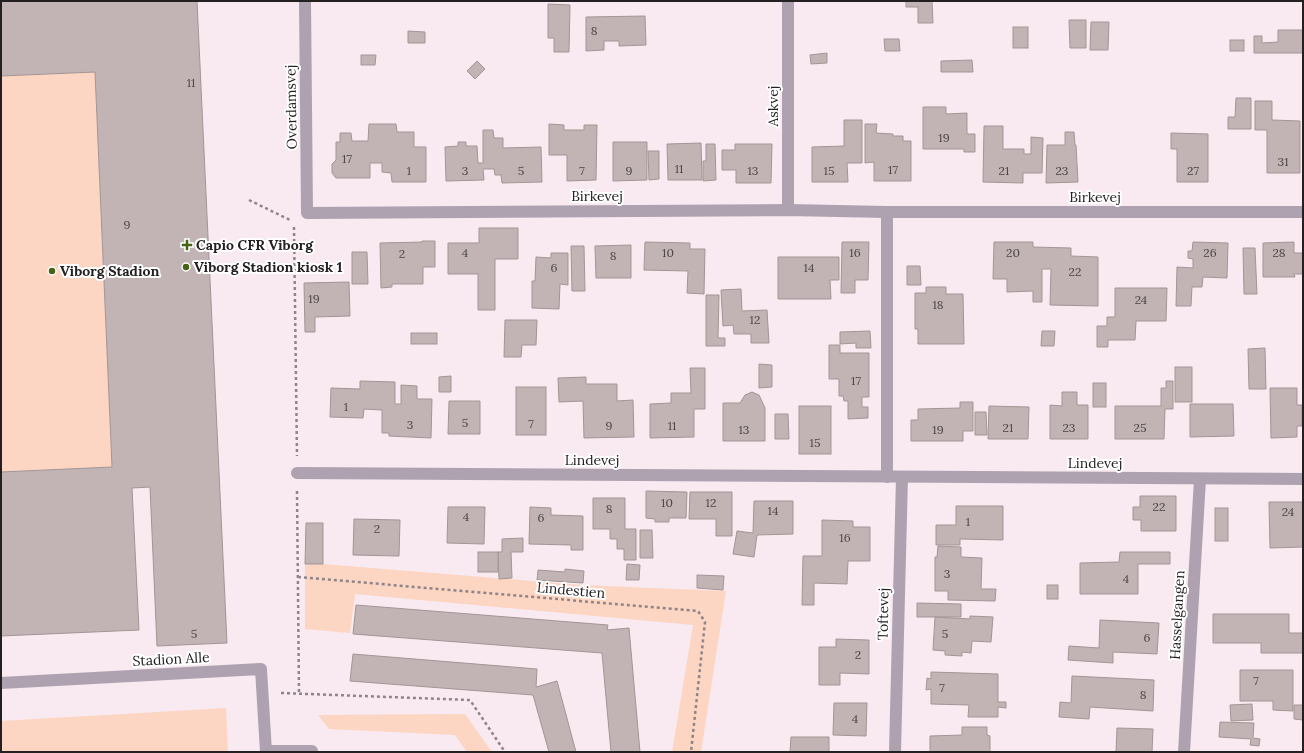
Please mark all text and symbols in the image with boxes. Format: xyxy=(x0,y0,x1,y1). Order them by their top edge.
house number: 8 xyxy=(591,23,598,38)
street label: Overdamsvej xyxy=(281,65,301,149)
house number: 11 xyxy=(187,75,195,90)
street label: Askvej xyxy=(764,85,782,128)
house number: 19 xyxy=(938,130,950,145)
house number: 17 xyxy=(342,151,352,166)
house number: 31 xyxy=(1277,154,1289,169)
house number: 11 xyxy=(675,161,683,176)
house number: 17 xyxy=(888,162,898,177)
house number: 1 xyxy=(407,163,411,178)
house number: 3 xyxy=(462,163,469,178)
house number: 5 xyxy=(518,163,524,178)
house number: 7 xyxy=(579,163,585,178)
house number: 9 xyxy=(626,163,633,178)
house number: 13 xyxy=(747,163,759,178)
house number: 15 xyxy=(824,163,834,178)
house number: 21 xyxy=(999,163,1009,178)
house number: 23 xyxy=(1056,163,1069,178)
house number: 27 xyxy=(1187,163,1199,178)
street label: Birkevej xyxy=(571,187,623,205)
street label: Birkevej xyxy=(1069,188,1121,206)
house number: 9 xyxy=(124,217,131,232)
place label: Capio CFR Viborg xyxy=(196,236,314,254)
marker: Capio CFR Viborg xyxy=(181,239,193,251)
house number: 4 xyxy=(462,245,469,260)
house number: 10 xyxy=(662,245,674,260)
house number: 16 xyxy=(849,245,861,260)
house number: 20 xyxy=(1006,245,1020,260)
house number: 26 xyxy=(1203,245,1217,260)
house number: 28 xyxy=(1272,245,1286,260)
house number: 2 xyxy=(399,246,405,261)
house number: 8 xyxy=(610,248,617,263)
place label: Viborg Stadion kiosk 1 xyxy=(194,258,343,276)
house number: 6 xyxy=(551,260,558,275)
house number: 14 xyxy=(804,260,815,275)
place label: Viborg Stadion xyxy=(60,262,159,280)
marker: Viborg Stadion kiosk 1 xyxy=(181,262,191,272)
house number: 22 xyxy=(1069,264,1081,279)
marker: Viborg Stadion xyxy=(47,266,57,276)
house number: 19 xyxy=(308,291,320,306)
house number: 24 xyxy=(1135,292,1148,307)
house number: 18 xyxy=(932,297,944,312)
house number: 12 xyxy=(750,312,760,327)
house number: 17 xyxy=(851,373,861,388)
house number: 1 xyxy=(344,399,348,414)
house number: 5 xyxy=(462,415,468,430)
house number: 7 xyxy=(528,416,534,431)
house number: 3 xyxy=(407,417,414,432)
house number: 9 xyxy=(606,418,613,433)
house number: 11 xyxy=(668,418,676,433)
house number: 21 xyxy=(1003,420,1013,435)
house number: 23 xyxy=(1063,420,1076,435)
house number: 25 xyxy=(1134,420,1146,435)
house number: 13 xyxy=(738,422,750,437)
house number: 19 xyxy=(932,422,944,437)
house number: 15 xyxy=(810,435,820,450)
street label: Lindevej xyxy=(565,451,619,469)
street label: Lindevej xyxy=(1068,454,1122,472)
house number: 10 xyxy=(661,495,673,510)
house number: 12 xyxy=(706,495,716,510)
house number: 22 xyxy=(1153,499,1165,514)
house number: 8 xyxy=(606,501,613,516)
house number: 14 xyxy=(768,503,779,518)
house number: 24 xyxy=(1282,504,1295,519)
house number: 4 xyxy=(463,509,470,524)
house number: 6 xyxy=(538,510,545,525)
house number: 1 xyxy=(966,514,970,529)
house number: 2 xyxy=(374,521,380,536)
house number: 16 xyxy=(839,530,851,545)
house number: 3 xyxy=(944,566,951,581)
street label: Hasselgangen xyxy=(1166,569,1188,660)
house number: 4 xyxy=(1123,571,1130,586)
street label: Lindestien xyxy=(536,578,606,602)
street label: Toftevej xyxy=(874,588,892,640)
house number: 5 xyxy=(191,626,197,641)
house number: 5 xyxy=(942,626,948,641)
house number: 6 xyxy=(1144,630,1151,645)
house number: 2 xyxy=(855,647,861,662)
street label: Stadion Alle xyxy=(132,648,210,670)
house number: 7 xyxy=(1253,673,1259,688)
house number: 7 xyxy=(939,680,945,695)
house number: 8 xyxy=(1140,687,1147,702)
house number: 4 xyxy=(852,711,859,726)

